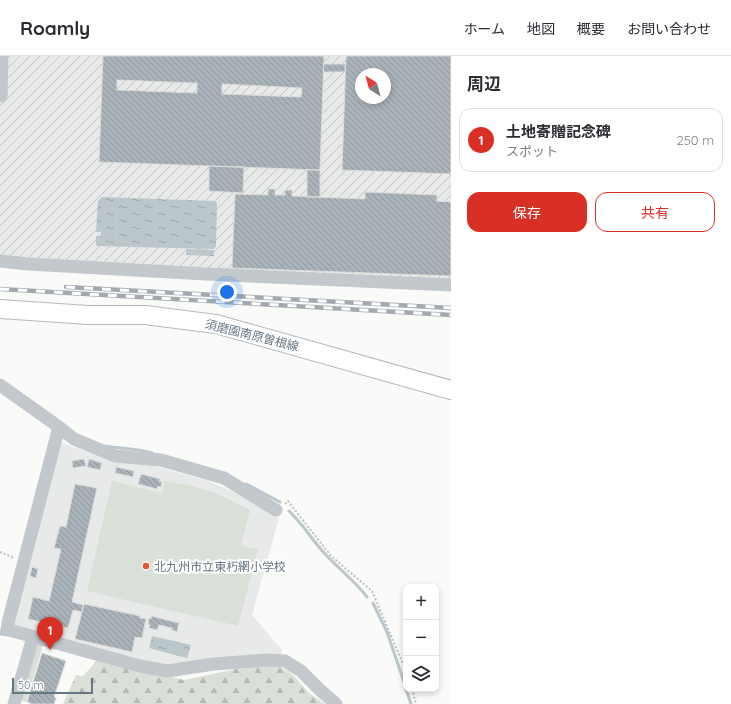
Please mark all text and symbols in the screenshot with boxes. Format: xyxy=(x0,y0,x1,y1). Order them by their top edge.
text: Roamly xyxy=(20,16,90,40)
text: ホーム xyxy=(463,20,505,38)
text: 地図 xyxy=(527,20,555,38)
text: 概要 xyxy=(577,20,605,38)
text: お問い合わせ xyxy=(627,20,711,38)
north arrow xyxy=(355,68,391,104)
text: 周辺 xyxy=(467,73,501,94)
text: 土地寄贈記念碑 xyxy=(506,122,611,141)
text: 1 xyxy=(478,132,484,148)
text: 250 m xyxy=(677,132,714,148)
text: スポット xyxy=(506,143,558,159)
button: 保存 xyxy=(467,192,587,232)
button: 共有 xyxy=(595,192,715,232)
your location xyxy=(217,282,237,302)
street label: 須磨園南原曽根線 xyxy=(204,316,300,354)
place label: 北九州市立東朽網小学校 xyxy=(154,559,286,574)
marker: 北九州市立東朽網小学校 xyxy=(141,561,151,571)
map controls xyxy=(403,584,439,692)
button: + xyxy=(403,584,439,620)
pin: 1 xyxy=(37,617,63,650)
button: − xyxy=(403,620,439,656)
button: layers xyxy=(403,656,439,692)
scale bar xyxy=(12,676,93,695)
text: 50 m xyxy=(18,678,44,692)

